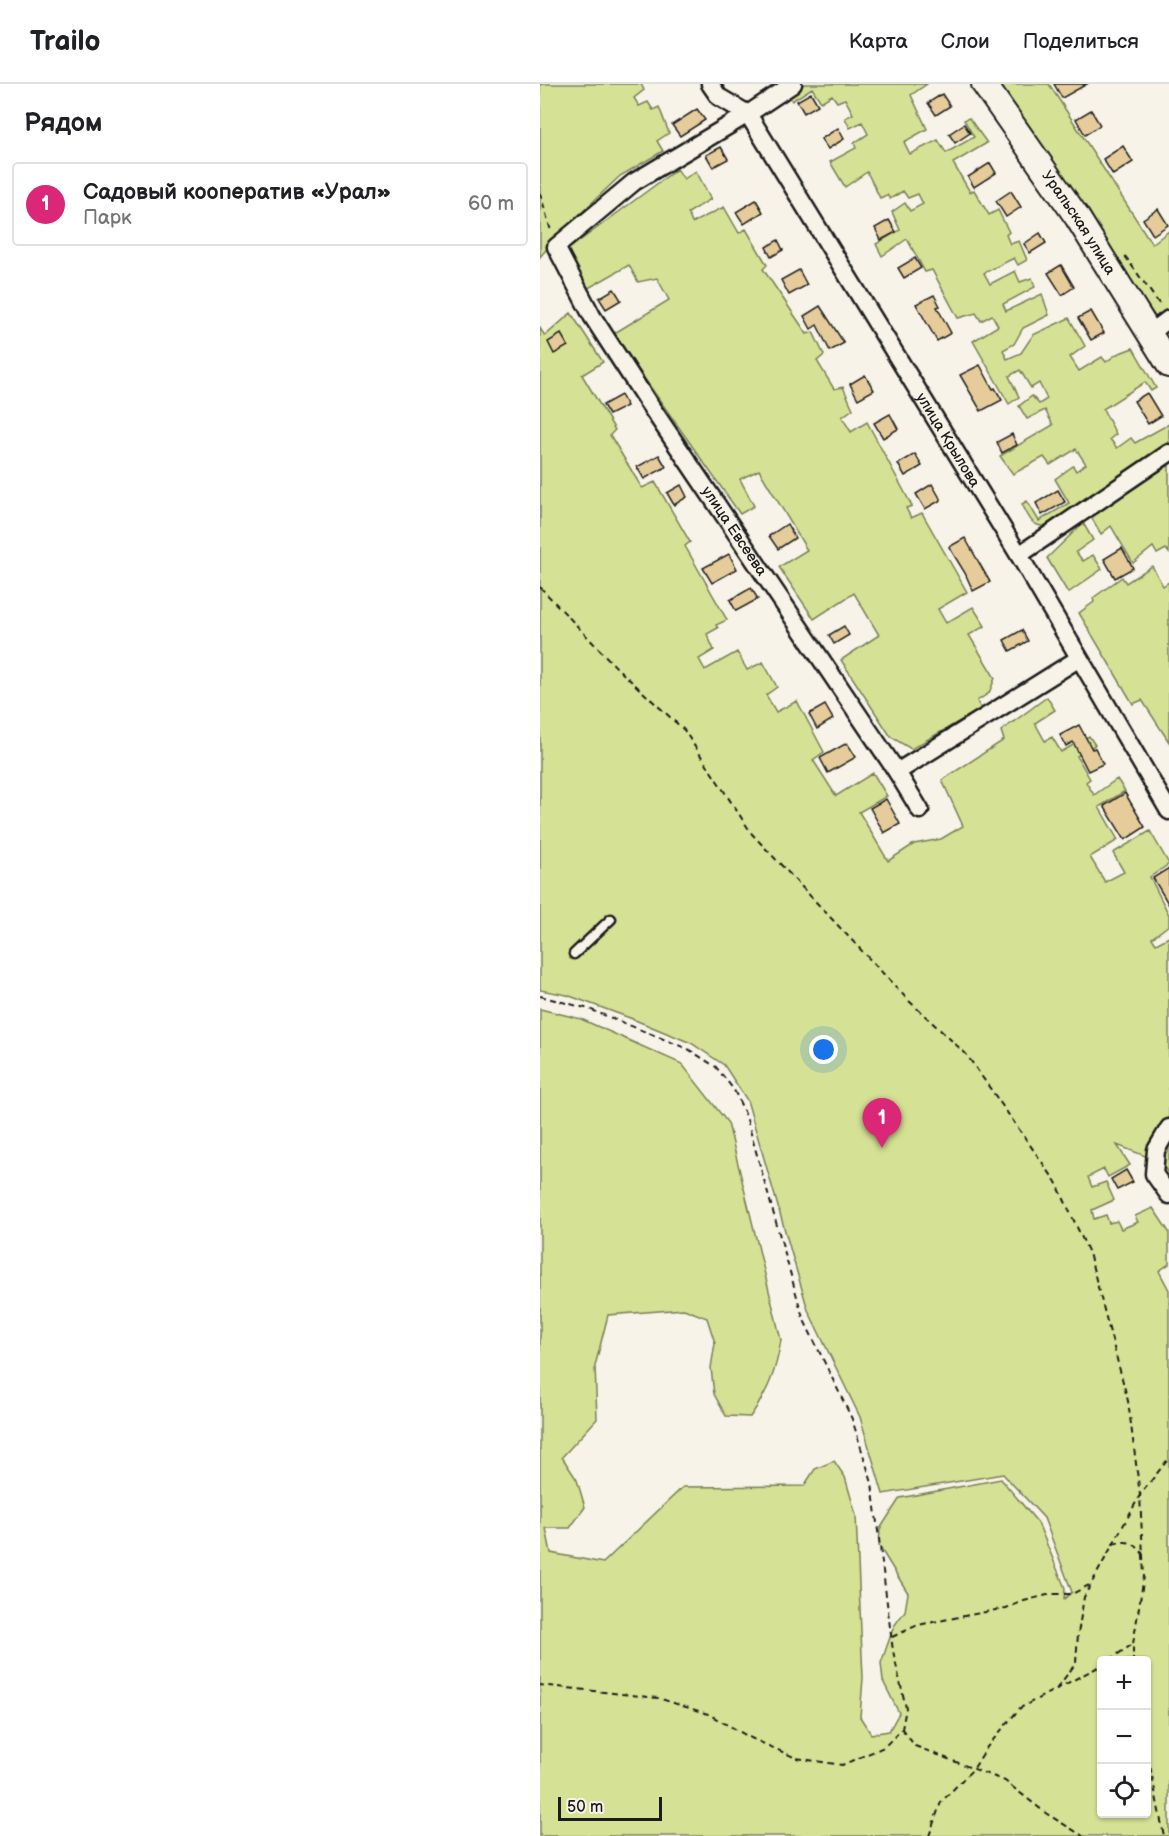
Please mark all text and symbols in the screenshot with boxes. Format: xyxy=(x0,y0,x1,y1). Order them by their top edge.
text: Trailo xyxy=(30,25,101,58)
text: Карта xyxy=(849,29,908,54)
text: Слои xyxy=(941,29,990,54)
text: Поделиться xyxy=(1023,29,1139,54)
text: Рядом xyxy=(24,108,102,139)
street label: Уральская улица xyxy=(1037,167,1120,279)
text: Садовый кооператив «Урал» xyxy=(83,179,391,206)
text: 1 xyxy=(41,192,50,216)
text: 60 m xyxy=(468,192,514,216)
text: Парк xyxy=(83,206,132,230)
street label: улица Крылова xyxy=(912,389,984,491)
street label: улица Евсеева xyxy=(697,483,771,580)
your location xyxy=(809,1035,838,1064)
pin: 1 xyxy=(862,1098,902,1148)
map controls xyxy=(1097,1656,1151,1818)
button: + xyxy=(1097,1656,1151,1710)
button: − xyxy=(1097,1710,1151,1764)
button: locate xyxy=(1097,1764,1151,1818)
scale bar xyxy=(558,1794,662,1822)
text: 50 m xyxy=(567,1798,603,1817)

